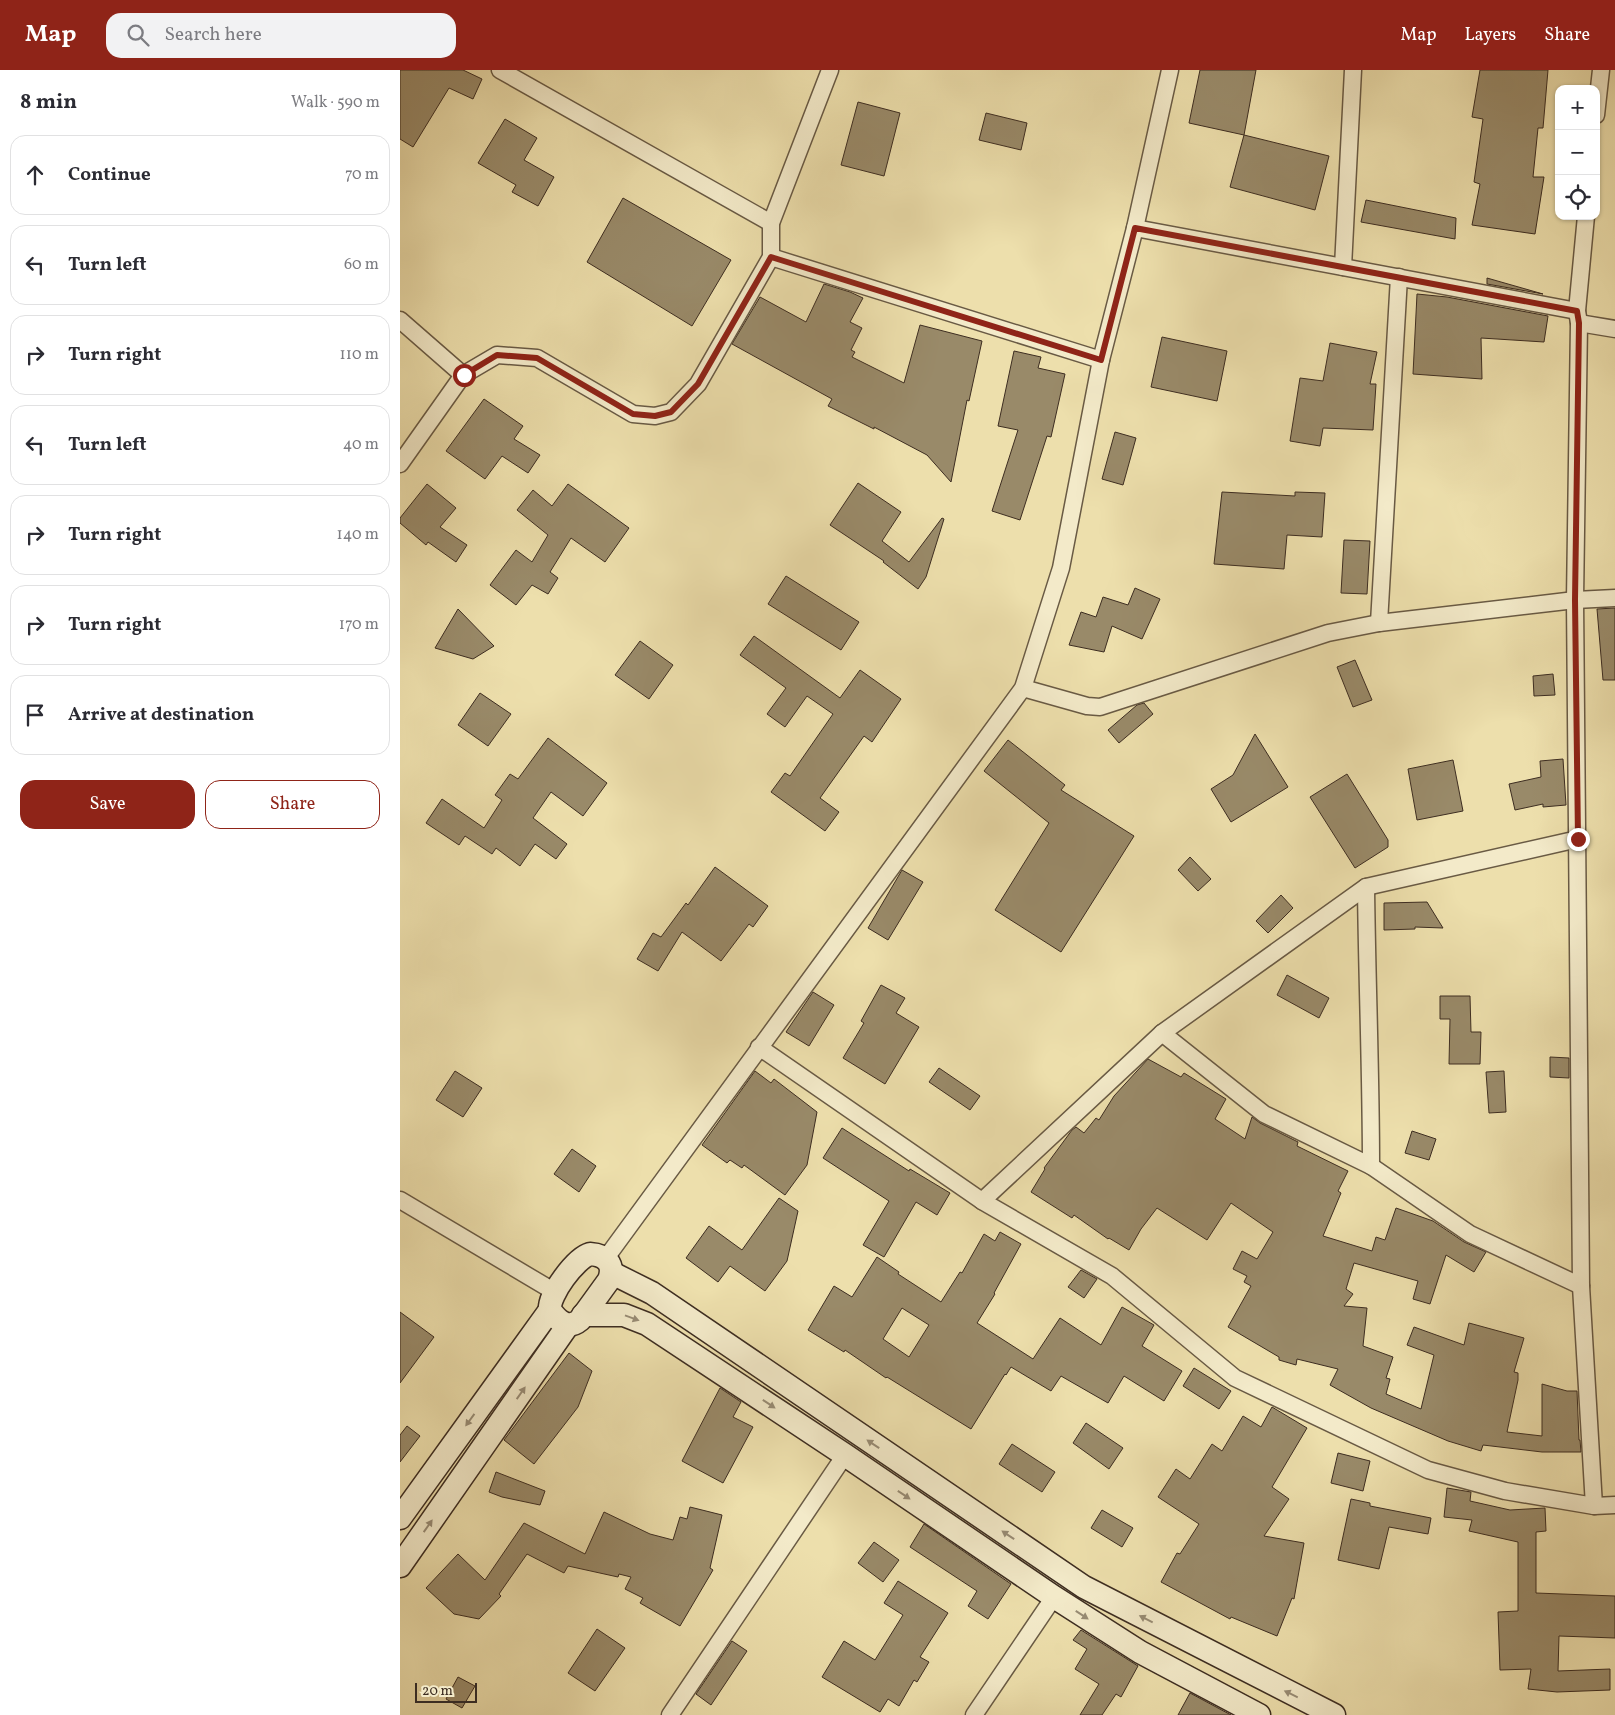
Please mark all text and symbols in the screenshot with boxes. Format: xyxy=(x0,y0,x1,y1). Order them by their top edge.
search box xyxy=(106,13,456,58)
text: Map xyxy=(25,18,76,52)
icon: search xyxy=(124,21,152,49)
text: Search here xyxy=(164,22,262,48)
text: Map xyxy=(1400,23,1436,48)
text: Layers xyxy=(1464,23,1516,48)
text: Share xyxy=(1544,23,1590,48)
map controls xyxy=(1555,85,1600,220)
button: + xyxy=(1555,85,1600,130)
text: 8 min xyxy=(20,88,77,117)
text: Walk · 590 m xyxy=(291,92,380,114)
button: − xyxy=(1555,130,1600,175)
icon: ahead xyxy=(21,161,49,189)
text: Continue xyxy=(68,162,151,188)
text: 70 m xyxy=(345,164,379,186)
button: locate xyxy=(1555,175,1600,220)
icon: left xyxy=(21,251,49,279)
text: Turn left xyxy=(68,252,147,278)
text: 60 m xyxy=(344,254,379,276)
icon: right xyxy=(21,341,49,369)
text: Turn right xyxy=(68,342,161,368)
text: 110 m xyxy=(340,344,379,366)
route start xyxy=(453,364,476,387)
icon: left xyxy=(21,431,49,459)
text: Turn left xyxy=(68,432,147,458)
text: 40 m xyxy=(343,434,379,456)
icon: right xyxy=(21,521,49,549)
text: Turn right xyxy=(68,522,161,548)
text: 140 m xyxy=(337,524,379,546)
icon: right xyxy=(21,611,49,639)
text: Turn right xyxy=(68,612,161,638)
text: 170 m xyxy=(339,614,379,636)
icon: arrive xyxy=(21,701,49,729)
text: Arrive at destination xyxy=(68,702,254,728)
button: Save xyxy=(20,780,195,829)
button: Share xyxy=(205,780,380,829)
route end xyxy=(1567,828,1590,851)
one-way arrow xyxy=(624,1315,639,1322)
one-way arrow xyxy=(516,1386,526,1400)
one-way arrow xyxy=(762,1399,775,1409)
one-way arrow xyxy=(465,1414,475,1427)
one-way arrow xyxy=(866,1439,880,1449)
one-way arrow xyxy=(897,1490,910,1500)
one-way arrow xyxy=(423,1520,433,1533)
one-way arrow xyxy=(1001,1530,1014,1540)
one-way arrow xyxy=(1075,1610,1088,1620)
one-way arrow xyxy=(1139,1615,1153,1623)
scale bar xyxy=(415,1680,478,1703)
text: 20 m xyxy=(422,1682,453,1701)
one-way arrow xyxy=(1283,1689,1298,1698)

